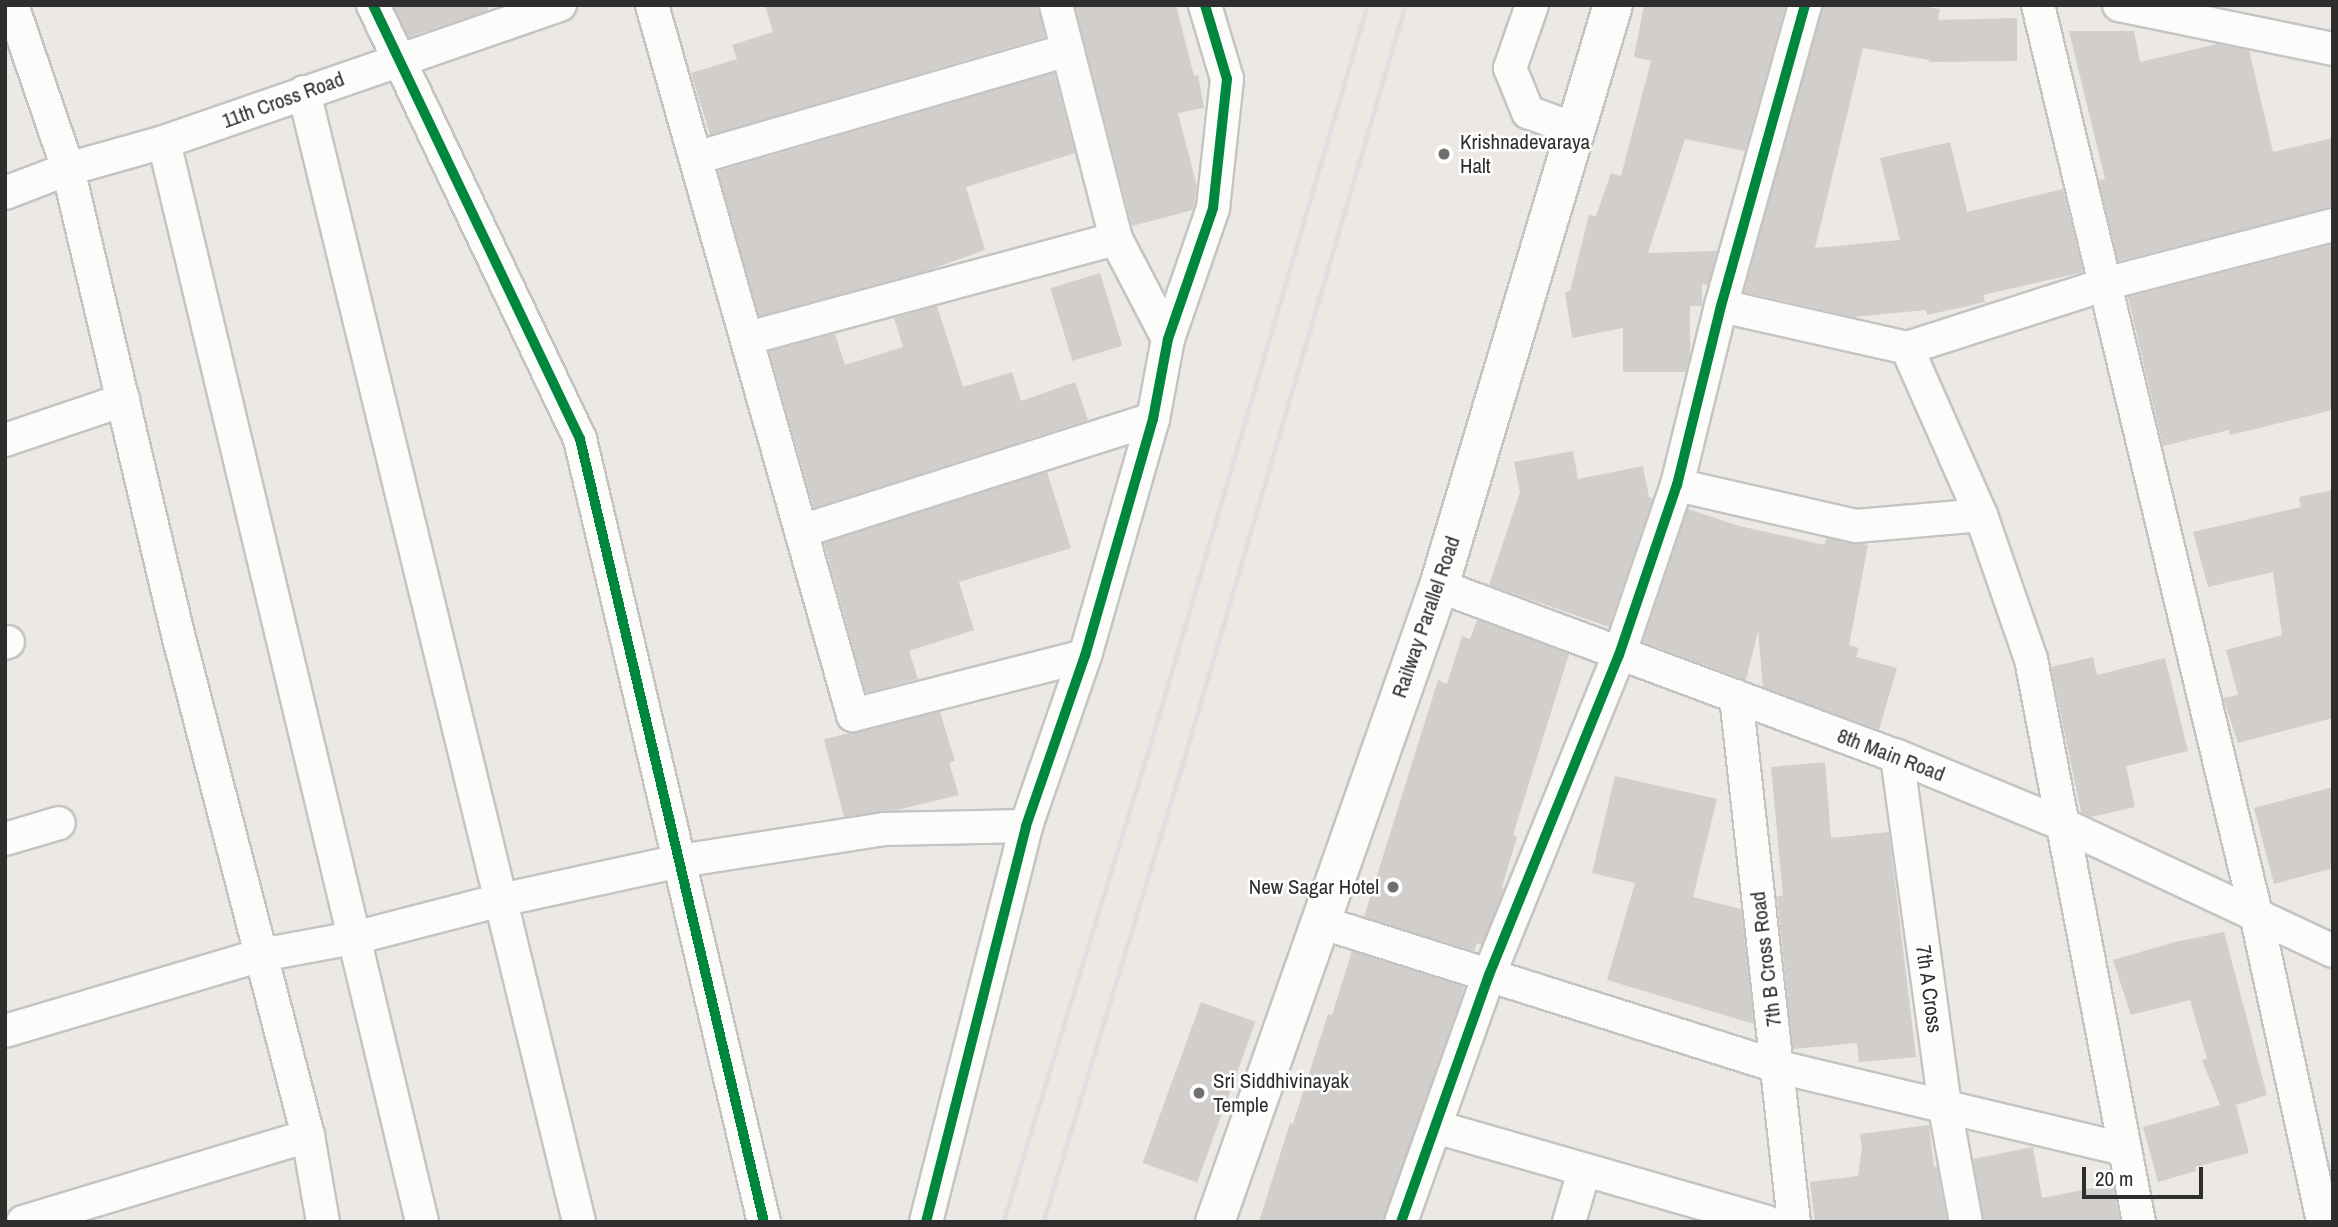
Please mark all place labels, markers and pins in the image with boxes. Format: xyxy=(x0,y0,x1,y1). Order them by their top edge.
place label: Krishnadevaraya Halt xyxy=(1460,129,1590,179)
marker: Krishnadevaraya Halt xyxy=(1434,144,1454,164)
place label: New Sagar Hotel xyxy=(1249,874,1379,900)
marker: New Sagar Hotel xyxy=(1385,879,1401,895)
place label: Sri Siddhivinayak Temple xyxy=(1213,1068,1349,1118)
marker: Sri Siddhivinayak Temple xyxy=(1191,1085,1207,1101)

